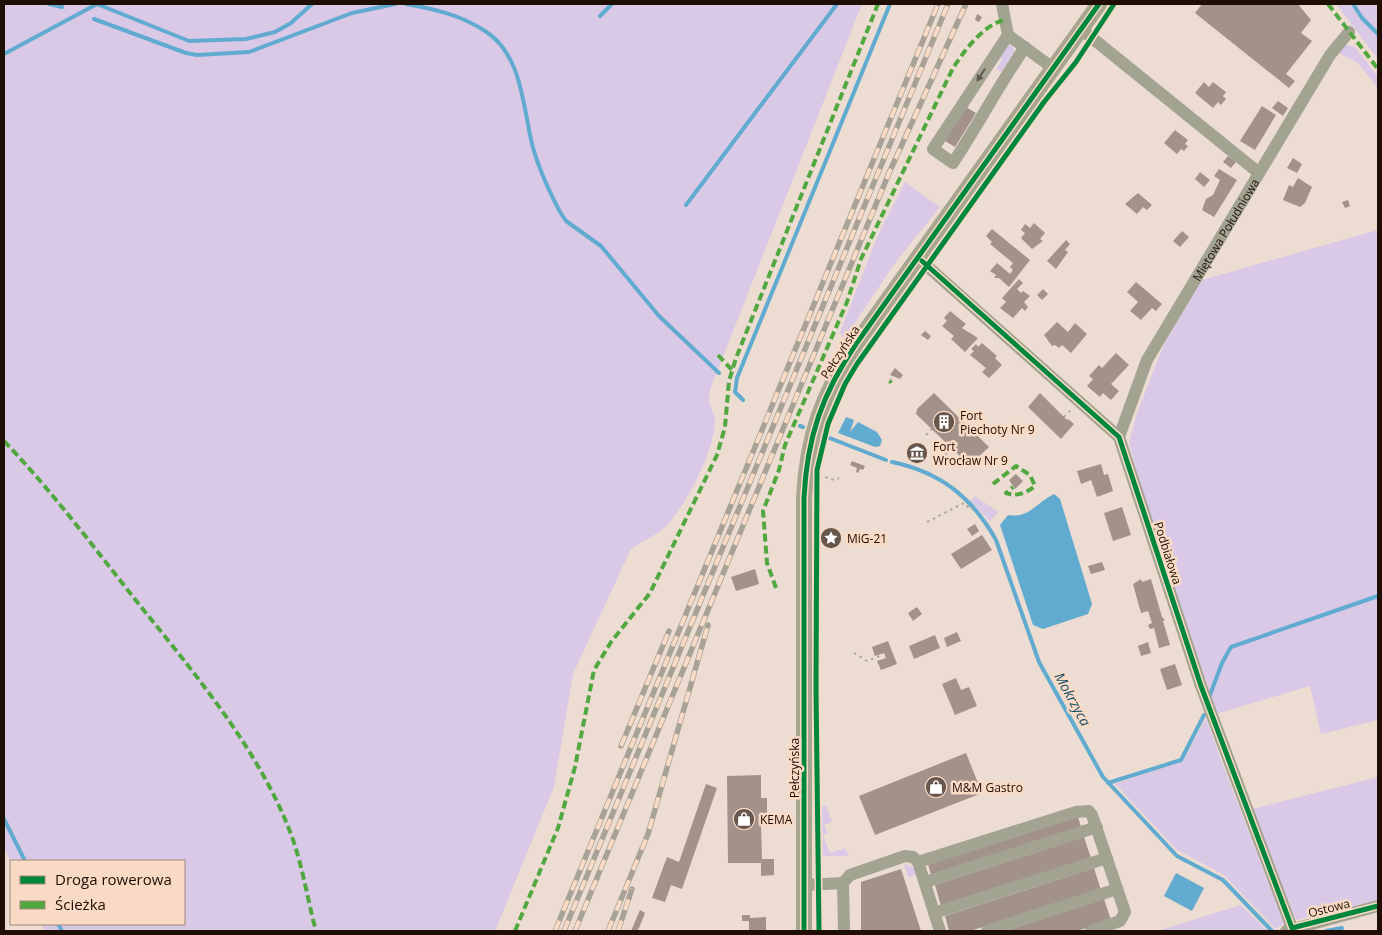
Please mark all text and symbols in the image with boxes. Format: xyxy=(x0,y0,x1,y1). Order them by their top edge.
one-way arrow xyxy=(976,68,985,82)
street label: Miętowa Południowa xyxy=(1188,175,1263,284)
street label: Pełczyńska xyxy=(816,322,864,382)
place label: Fort Piechoty Nr 9 xyxy=(960,407,1035,438)
building icon: Fort Piechoty Nr 9 xyxy=(932,410,956,434)
place label: Fort Wrocław Nr 9 xyxy=(933,438,1008,469)
museum icon: Fort Wrocław Nr 9 xyxy=(905,441,929,465)
street label: Podbiałowa xyxy=(1150,519,1186,587)
place icon: MiG-21 xyxy=(819,526,843,550)
place label: MiG-21 xyxy=(847,530,887,547)
water label: Mokrzyca xyxy=(1050,669,1096,729)
street label: Pełczyńska xyxy=(786,738,803,798)
shop icon: M&M Gastro xyxy=(924,775,948,799)
place label: M&M Gastro xyxy=(952,779,1023,796)
shop icon: KEMA xyxy=(732,807,756,831)
place label: KEMA xyxy=(760,811,793,828)
legend xyxy=(10,860,185,925)
text: Droga rowerowa xyxy=(55,869,172,889)
text: Ścieżka xyxy=(55,894,106,914)
street label: Ostowa xyxy=(1306,895,1352,921)

